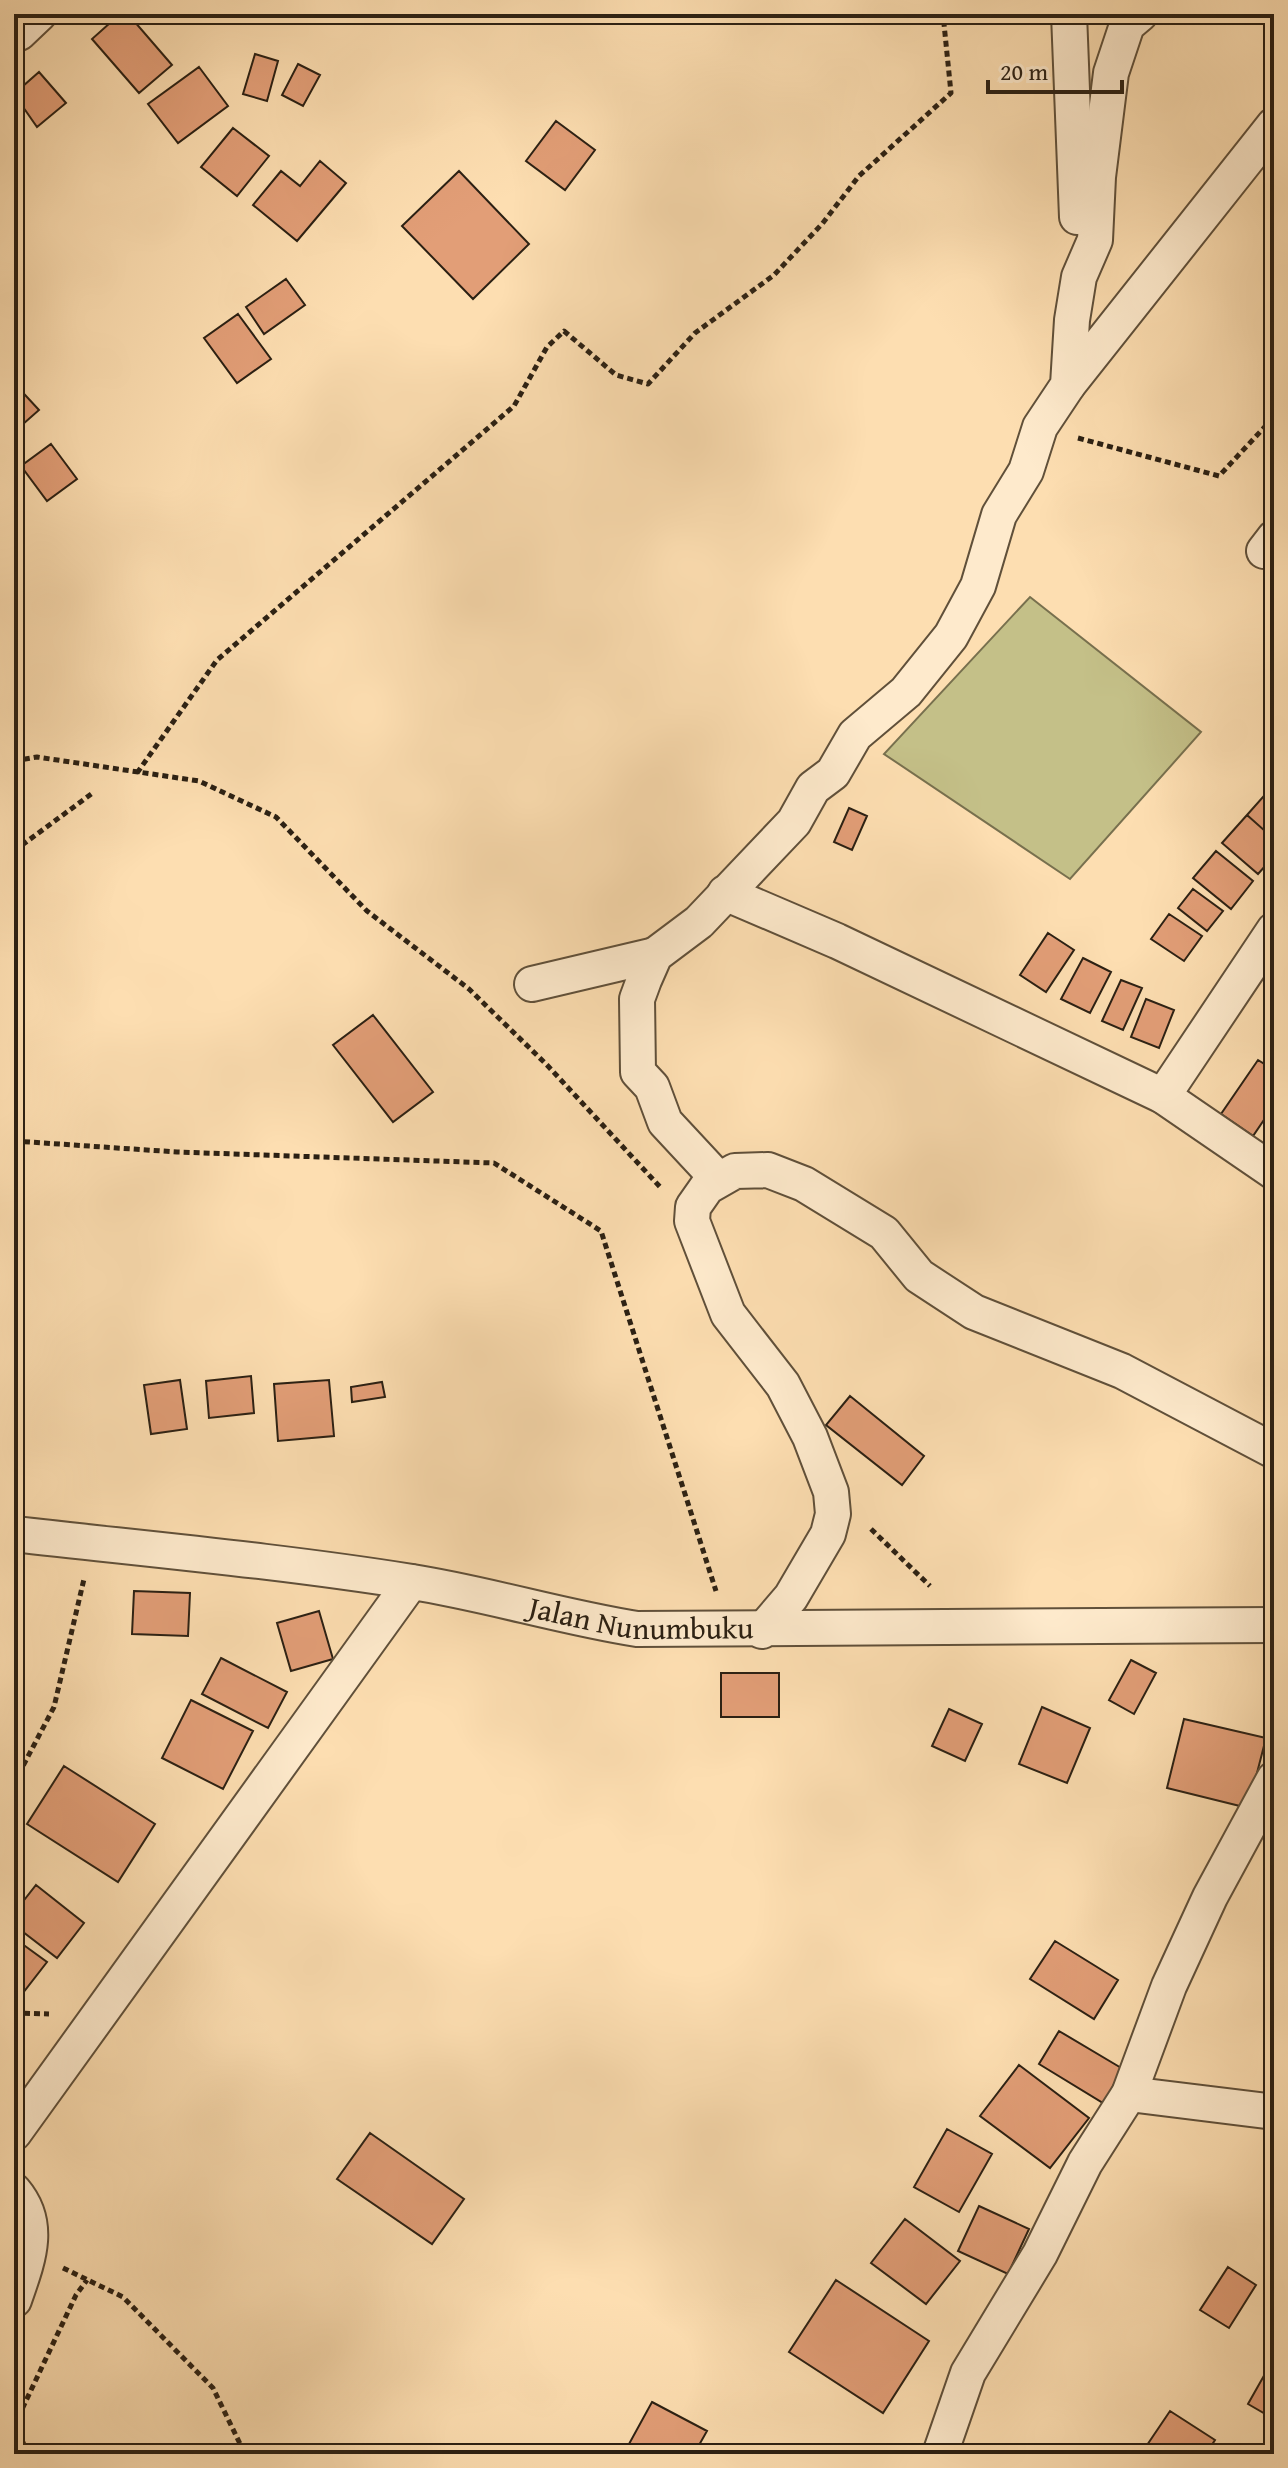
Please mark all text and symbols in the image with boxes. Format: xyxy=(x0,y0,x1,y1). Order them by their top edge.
scale bar xyxy=(988,44,1122,94)
text: 20 m xyxy=(1000,54,1048,89)
street label: Jalan Nunumbuku xyxy=(521,1583,754,1650)

